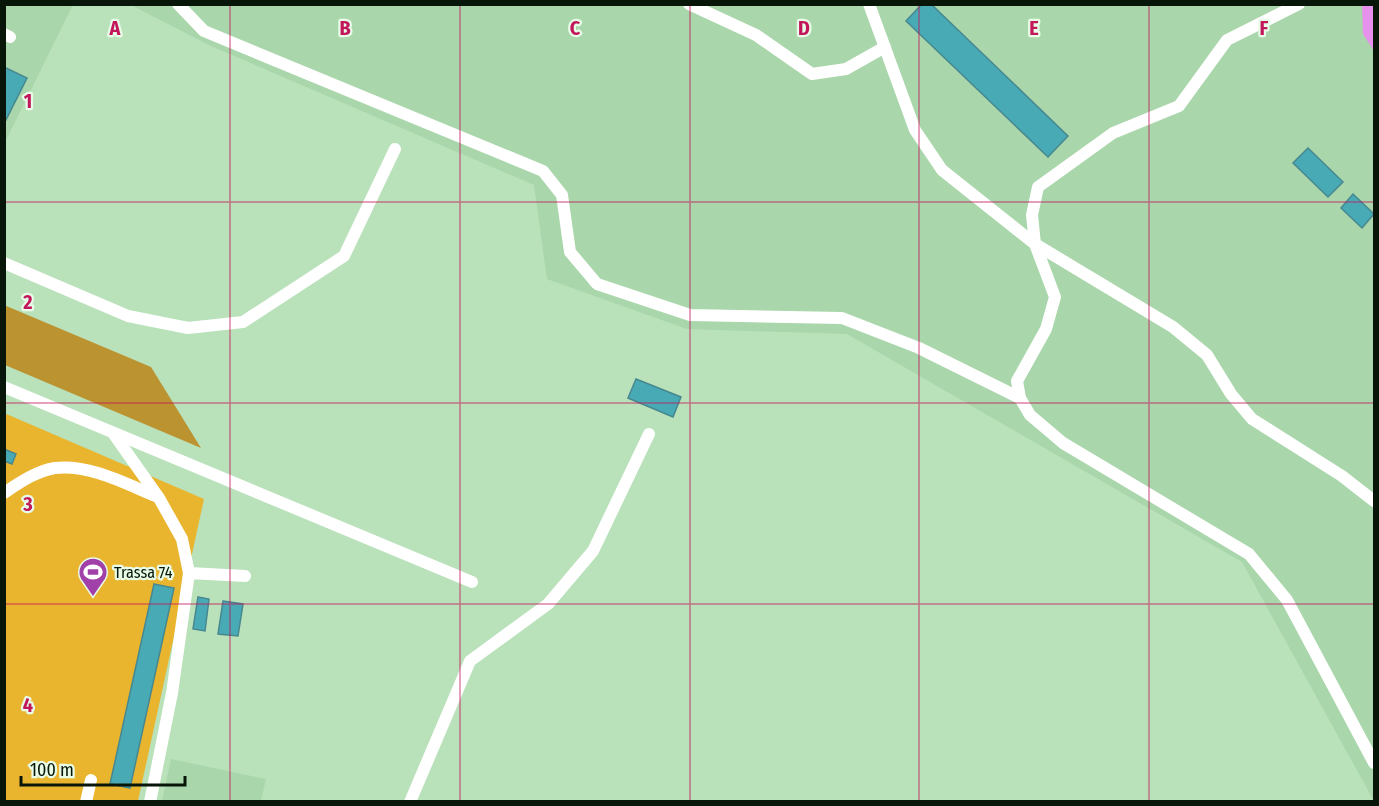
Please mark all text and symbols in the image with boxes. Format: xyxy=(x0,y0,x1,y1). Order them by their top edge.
text: A xyxy=(109,16,122,40)
text: B xyxy=(339,16,351,40)
text: C xyxy=(570,16,581,40)
text: D xyxy=(798,16,810,40)
text: E xyxy=(1029,16,1039,40)
text: F xyxy=(1260,16,1269,40)
text: 1 xyxy=(24,89,32,113)
text: 2 xyxy=(22,290,33,314)
text: 3 xyxy=(22,492,33,516)
sports icon: Trassa 74 xyxy=(77,556,109,598)
place label: Trassa 74 xyxy=(114,563,173,582)
text: 4 xyxy=(23,693,33,717)
scale bar xyxy=(21,749,184,787)
text: 100 m xyxy=(30,759,74,781)

